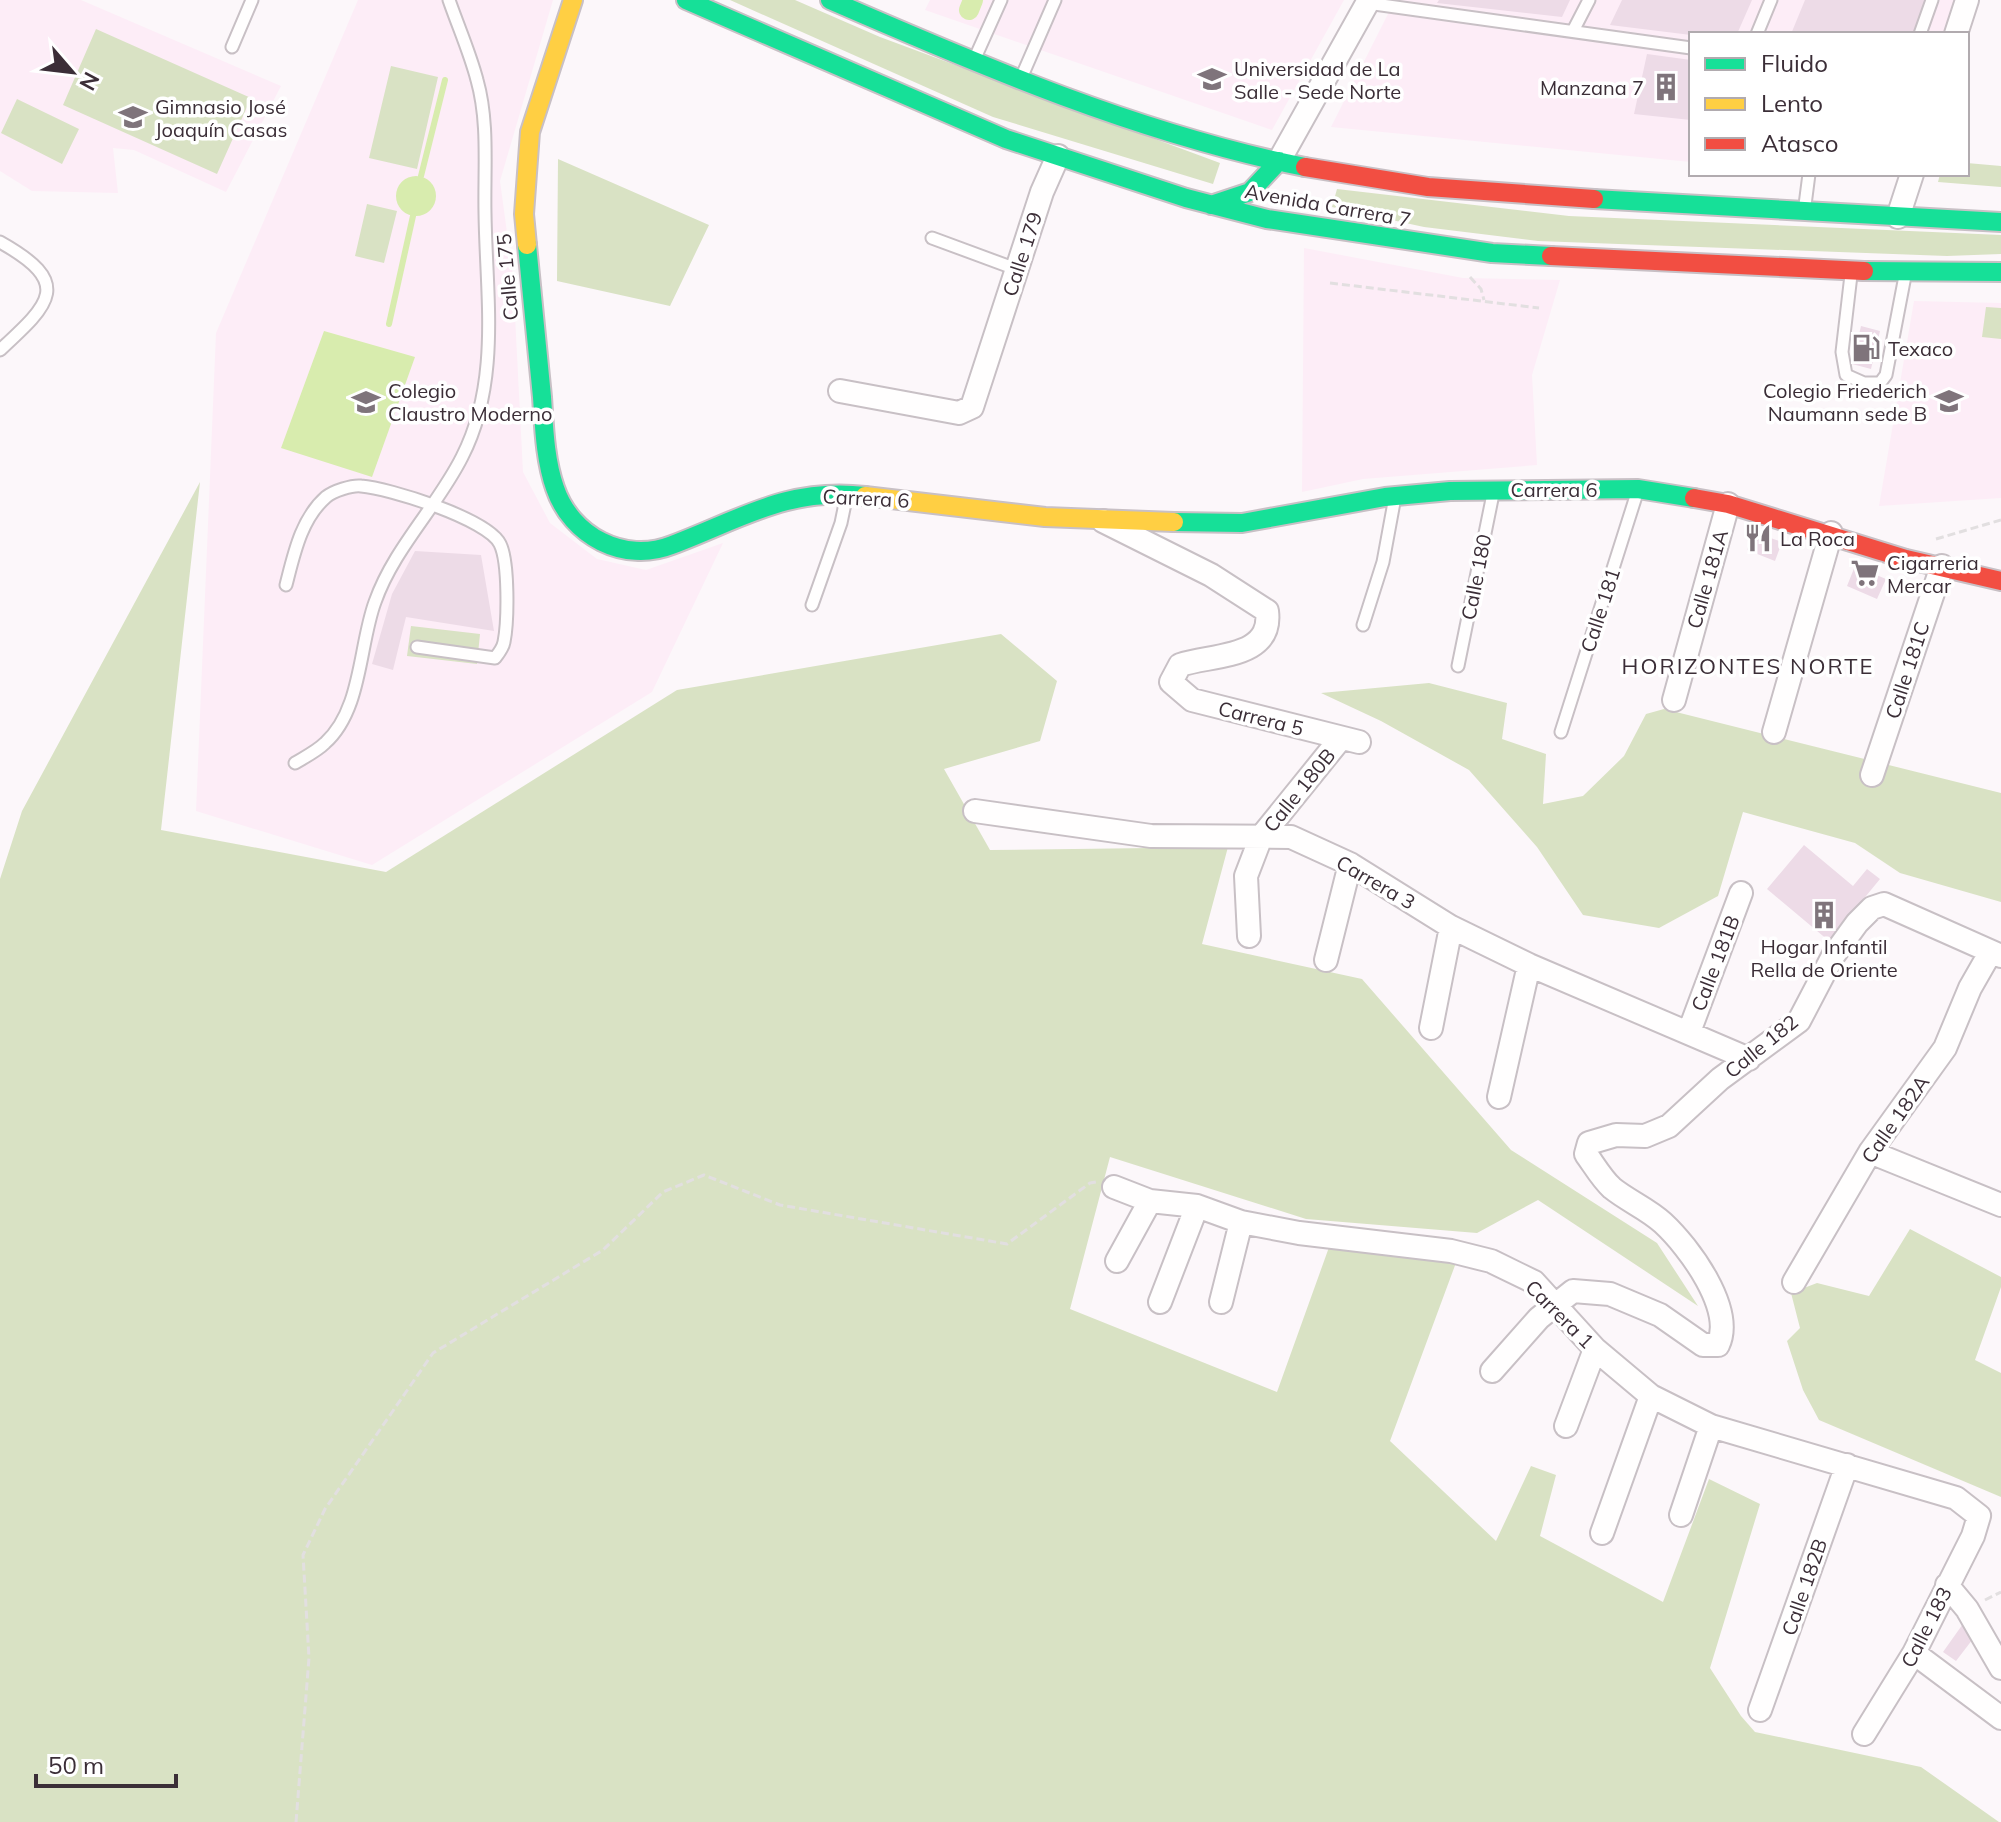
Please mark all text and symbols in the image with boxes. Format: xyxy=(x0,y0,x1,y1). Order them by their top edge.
north arrow xyxy=(32,32,112,112)
legend xyxy=(1689,32,1969,176)
text: Fluido xyxy=(1761,48,1828,78)
place label: Universidad de La Salle - Sede Norte xyxy=(1234,56,1401,104)
school or university icon: Universidad de La Salle - Sede Norte xyxy=(1197,64,1227,94)
text: N xyxy=(73,67,106,95)
building icon: Manzana 7 xyxy=(1651,72,1681,102)
place label: Manzana 7 xyxy=(1540,75,1644,100)
text: Lento xyxy=(1761,88,1823,118)
place label: Gimnasio José Joaquín Casas xyxy=(155,94,287,142)
school or university icon: Gimnasio José Joaquín Casas xyxy=(118,102,148,132)
text: Atasco xyxy=(1761,128,1838,158)
street label: Avenida Carrera 7 xyxy=(1243,178,1413,232)
street label: Calle 179 xyxy=(997,209,1047,299)
street label: Calle 175 xyxy=(491,233,523,321)
fuel station icon: Texaco xyxy=(1851,333,1881,363)
place label: Texaco xyxy=(1888,336,1953,361)
place label: Colegio Claustro Moderno xyxy=(388,378,552,426)
place label: Colegio Friederich Naumann sede B xyxy=(1763,378,1927,426)
school or university icon: Colegio Friederich Naumann sede B xyxy=(1934,386,1964,416)
school or university icon: Colegio Claustro Moderno xyxy=(351,387,381,417)
street label: Carrera 6 xyxy=(1510,477,1598,502)
street label: Carrera 6 xyxy=(822,483,910,513)
restaurant icon: La Roca xyxy=(1743,523,1773,553)
street label: Calle 181A xyxy=(1681,526,1733,631)
place label: La Roca xyxy=(1780,526,1855,551)
street label: Calle 180 xyxy=(1455,532,1497,622)
place label: Cigarreria Mercar xyxy=(1887,550,1979,598)
supermarket icon: Cigarreria Mercar xyxy=(1850,558,1880,588)
street label: Calle 181 xyxy=(1575,565,1625,655)
street label: Calle 181C xyxy=(1880,618,1934,722)
district label: HORIZONTES NORTE xyxy=(1622,652,1874,680)
street label: Carrera 5 xyxy=(1216,695,1306,741)
street label: Calle 180B xyxy=(1258,743,1340,837)
street label: Carrera 3 xyxy=(1332,849,1420,915)
building icon: Hogar Infantil Rella de Oriente xyxy=(1809,900,1839,930)
street label: Calle 181B xyxy=(1685,912,1745,1014)
place label: Hogar Infantil Rella de Oriente xyxy=(1750,934,1898,982)
street label: Calle 182 xyxy=(1719,1009,1803,1083)
street label: Calle 182A xyxy=(1856,1070,1935,1168)
street label: Carrera 1 xyxy=(1520,1274,1600,1354)
street label: Calle 182B xyxy=(1776,1535,1832,1639)
street label: Calle 183 xyxy=(1895,1583,1957,1671)
scale bar xyxy=(36,1738,176,1788)
text: 50 m xyxy=(48,1750,104,1780)

